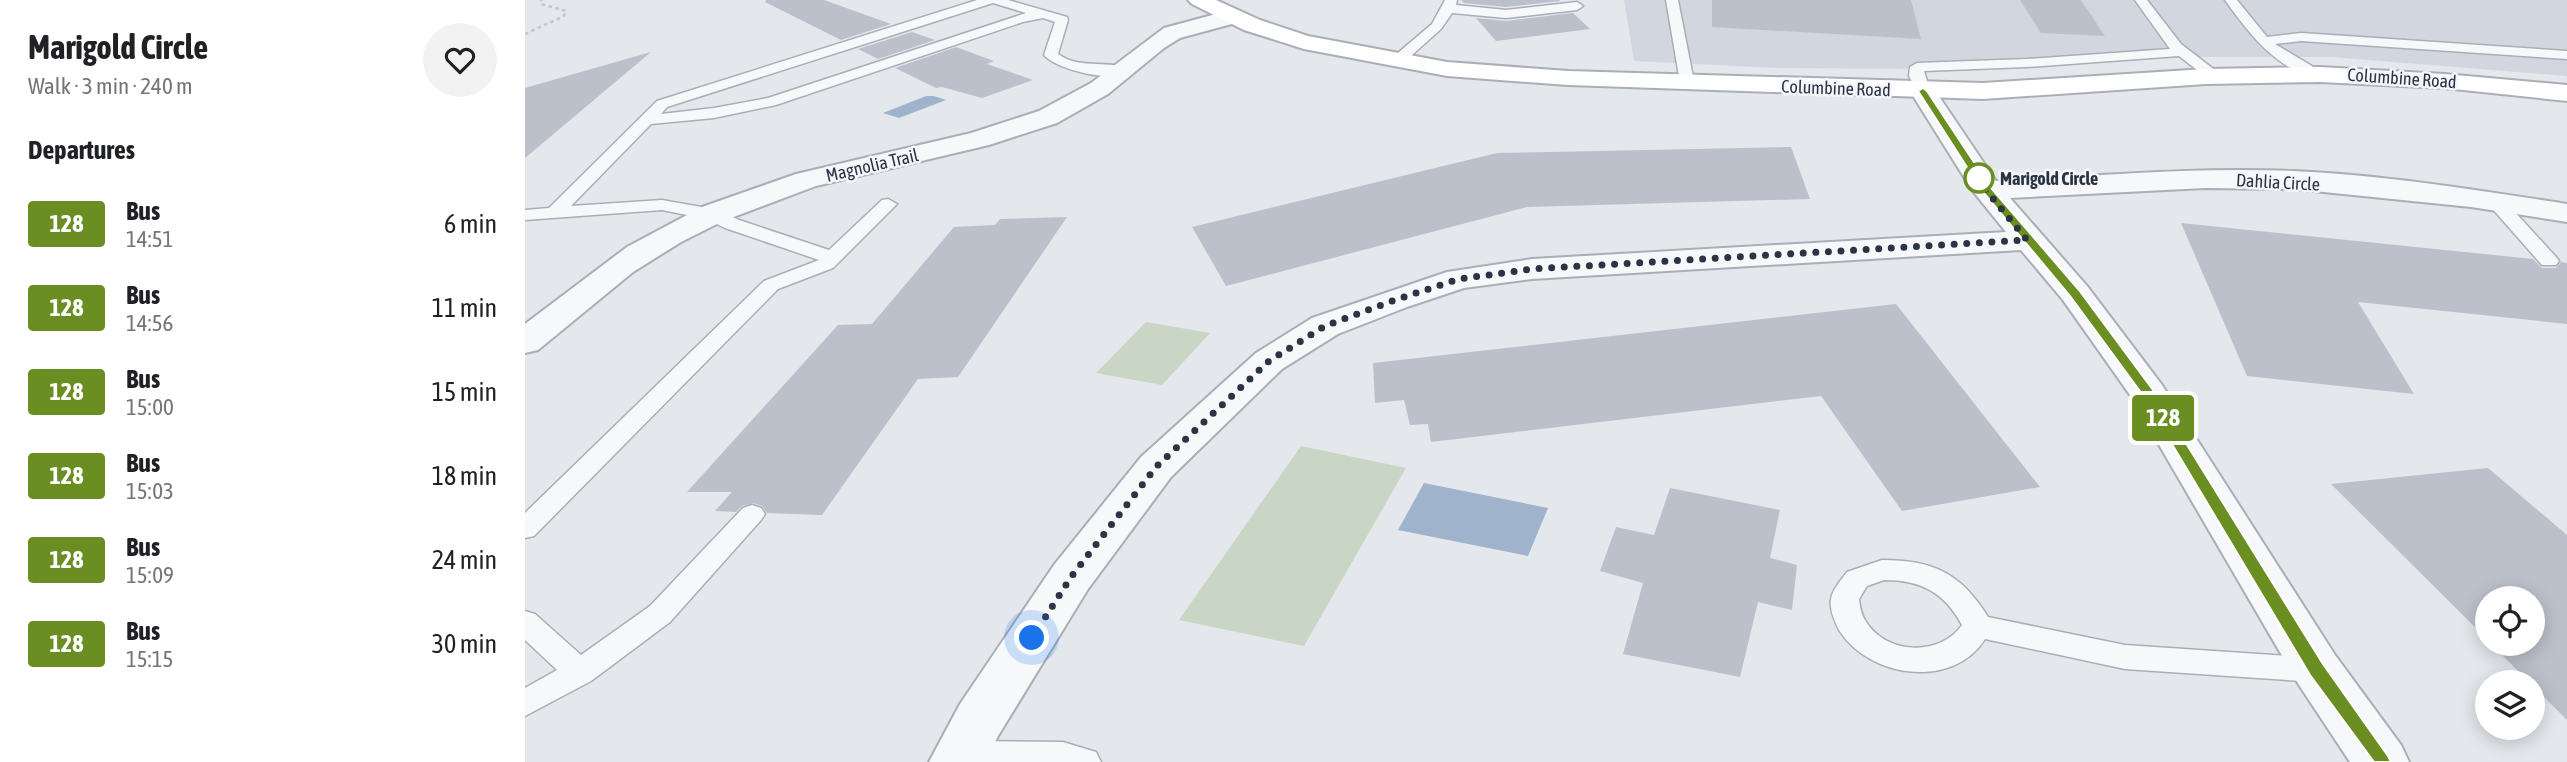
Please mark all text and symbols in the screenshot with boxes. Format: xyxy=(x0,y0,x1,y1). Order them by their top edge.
button: heart xyxy=(423,23,497,97)
text: Marigold Circle xyxy=(28,28,208,66)
street label: Columbine Road xyxy=(2347,64,2457,92)
text: Walk · 3 min · 240 m xyxy=(28,73,192,99)
street label: Columbine Road xyxy=(1781,76,1891,100)
text: Departures xyxy=(28,135,135,165)
street label: Magnolia Trail xyxy=(824,144,920,186)
marker: Marigold Circle xyxy=(1964,163,1994,193)
place label: Marigold Circle xyxy=(2000,168,2098,189)
street label: Dahlia Circle xyxy=(2236,169,2320,195)
text: Bus xyxy=(126,196,160,226)
text: 6 min xyxy=(444,209,497,239)
text: 128 xyxy=(50,210,83,237)
text: 14:51 xyxy=(126,226,173,252)
text: Bus xyxy=(126,280,160,310)
text: 11 min xyxy=(432,293,497,323)
text: 128 xyxy=(50,294,83,321)
text: 14:56 xyxy=(126,310,173,336)
text: Bus xyxy=(126,364,160,394)
text: 15 min xyxy=(432,377,497,407)
text: 128 xyxy=(50,378,83,405)
text: 15:00 xyxy=(126,394,174,420)
line badge: 128 xyxy=(2123,395,2203,441)
text: 128 xyxy=(2146,404,2180,431)
text: Bus xyxy=(126,448,160,478)
text: 18 min xyxy=(432,461,497,491)
text: 128 xyxy=(50,462,83,489)
text: 15:03 xyxy=(126,478,174,504)
text: Bus xyxy=(126,532,160,562)
text: 24 min xyxy=(432,545,497,575)
text: 128 xyxy=(50,546,83,573)
text: 15:09 xyxy=(126,562,174,588)
map controls xyxy=(2475,586,2545,740)
button: locate xyxy=(2475,586,2545,656)
text: Bus xyxy=(126,616,160,646)
your location xyxy=(1014,620,1049,655)
text: 30 min xyxy=(432,629,497,659)
text: 128 xyxy=(50,630,83,657)
text: 15:15 xyxy=(126,646,173,672)
button: layers xyxy=(2475,670,2545,740)

